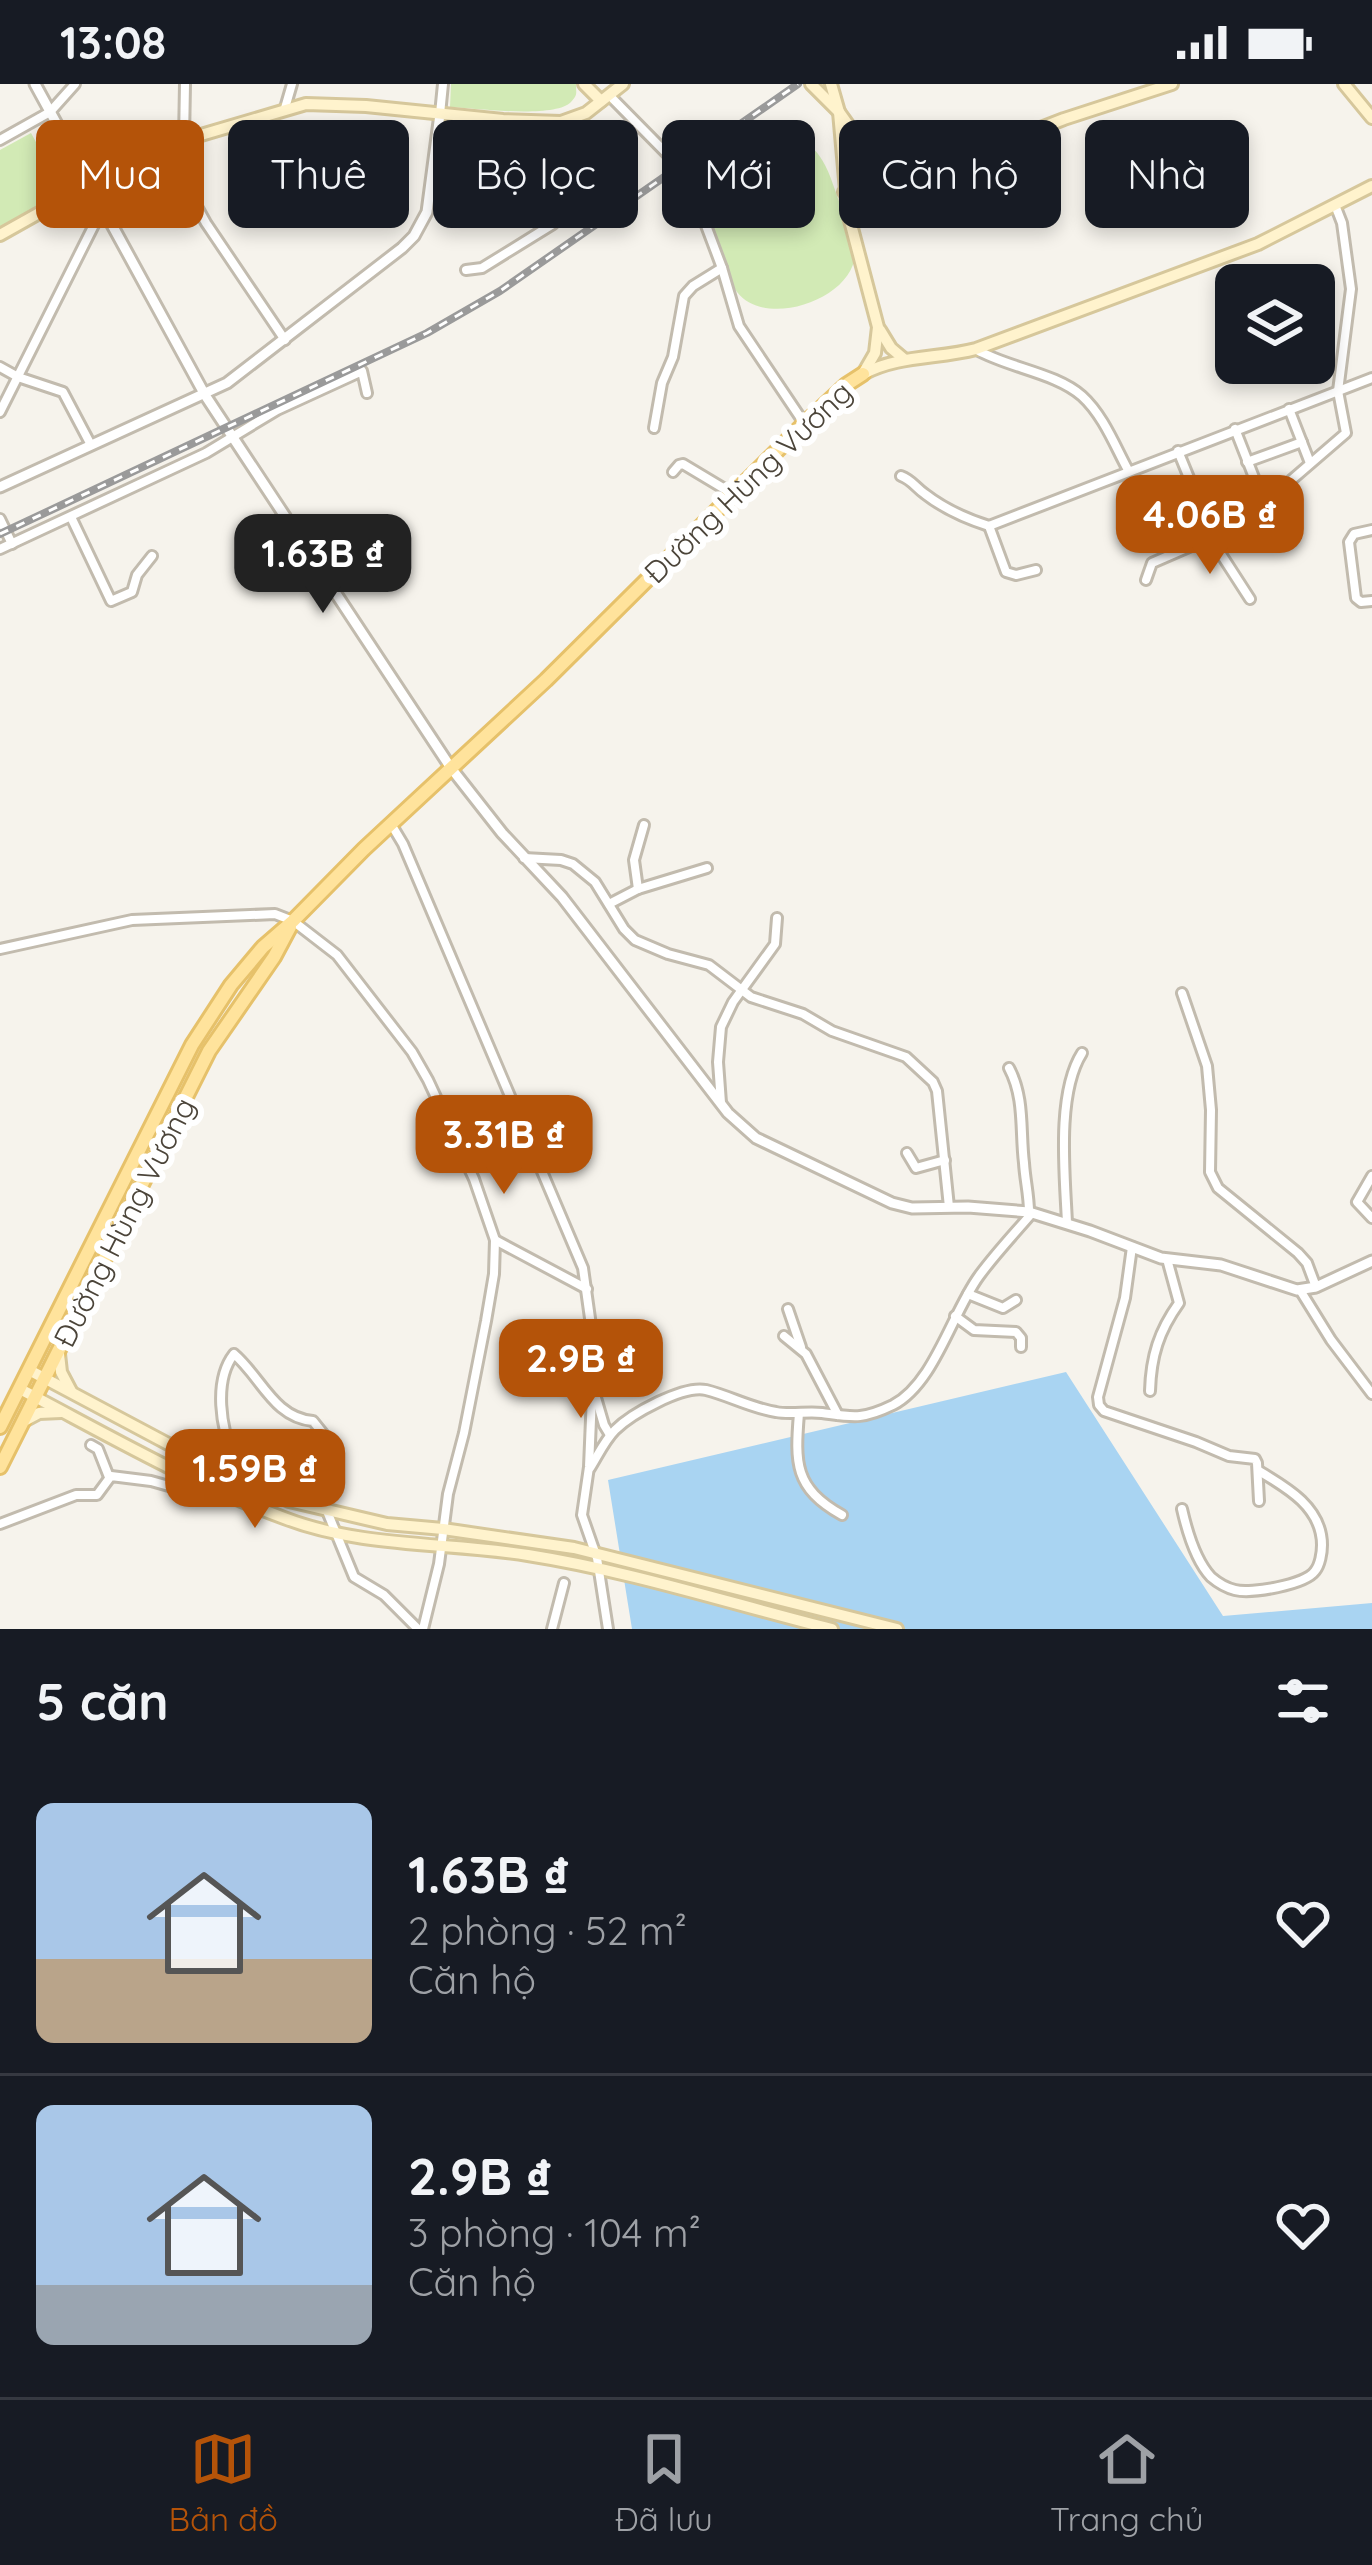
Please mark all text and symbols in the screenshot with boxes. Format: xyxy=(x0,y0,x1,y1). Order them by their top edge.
text: 13:08 xyxy=(60,14,166,70)
chip: Mua xyxy=(36,120,204,228)
chip: Thuê xyxy=(228,120,409,228)
chip: Bộ lọc xyxy=(433,120,638,228)
chip: Mới xyxy=(662,120,815,228)
chip: Căn hộ xyxy=(839,120,1061,228)
chip: Nhà xyxy=(1085,120,1249,228)
map controls xyxy=(1215,264,1335,384)
button: layers xyxy=(1215,264,1335,384)
street label: Đường Hùng Vương xyxy=(636,373,860,591)
pin: 4.06B ₫ xyxy=(1099,475,1321,577)
text: 4.06B ₫ xyxy=(1143,489,1277,538)
pin: 1.63B ₫ xyxy=(212,514,434,616)
text: 1.63B ₫ xyxy=(261,528,385,577)
street label: Đường Hùng Vương xyxy=(45,1091,203,1353)
pin: 3.31B ₫ xyxy=(393,1095,615,1197)
text: 3.31B ₫ xyxy=(443,1109,565,1158)
pin: 2.9B ₫ xyxy=(483,1319,679,1421)
text: 2.9B ₫ xyxy=(526,1333,636,1382)
pin: 1.59B ₫ xyxy=(144,1429,366,1531)
text: 1.59B ₫ xyxy=(192,1443,318,1492)
icon: filters xyxy=(1270,1668,1336,1734)
text: 5 căn xyxy=(36,1669,169,1733)
text: 1.63B ₫ xyxy=(408,1842,569,1906)
icon: home xyxy=(132,1851,276,1995)
icon: heart xyxy=(1270,1890,1336,1956)
text: 2 phòng · 52 m² xyxy=(408,1906,687,1955)
text: Căn hộ xyxy=(408,1955,536,2004)
text: 2.9B ₫ xyxy=(408,2144,552,2208)
icon: home xyxy=(132,2153,276,2297)
icon: heart xyxy=(1270,2192,1336,2258)
text: 3 phòng · 104 m² xyxy=(408,2208,701,2257)
text: Căn hộ xyxy=(408,2257,536,2306)
tab: Bản đồ xyxy=(169,2426,278,2539)
tab: Đã lưu xyxy=(615,2426,713,2539)
tab: Trang chủ xyxy=(1050,2426,1203,2539)

